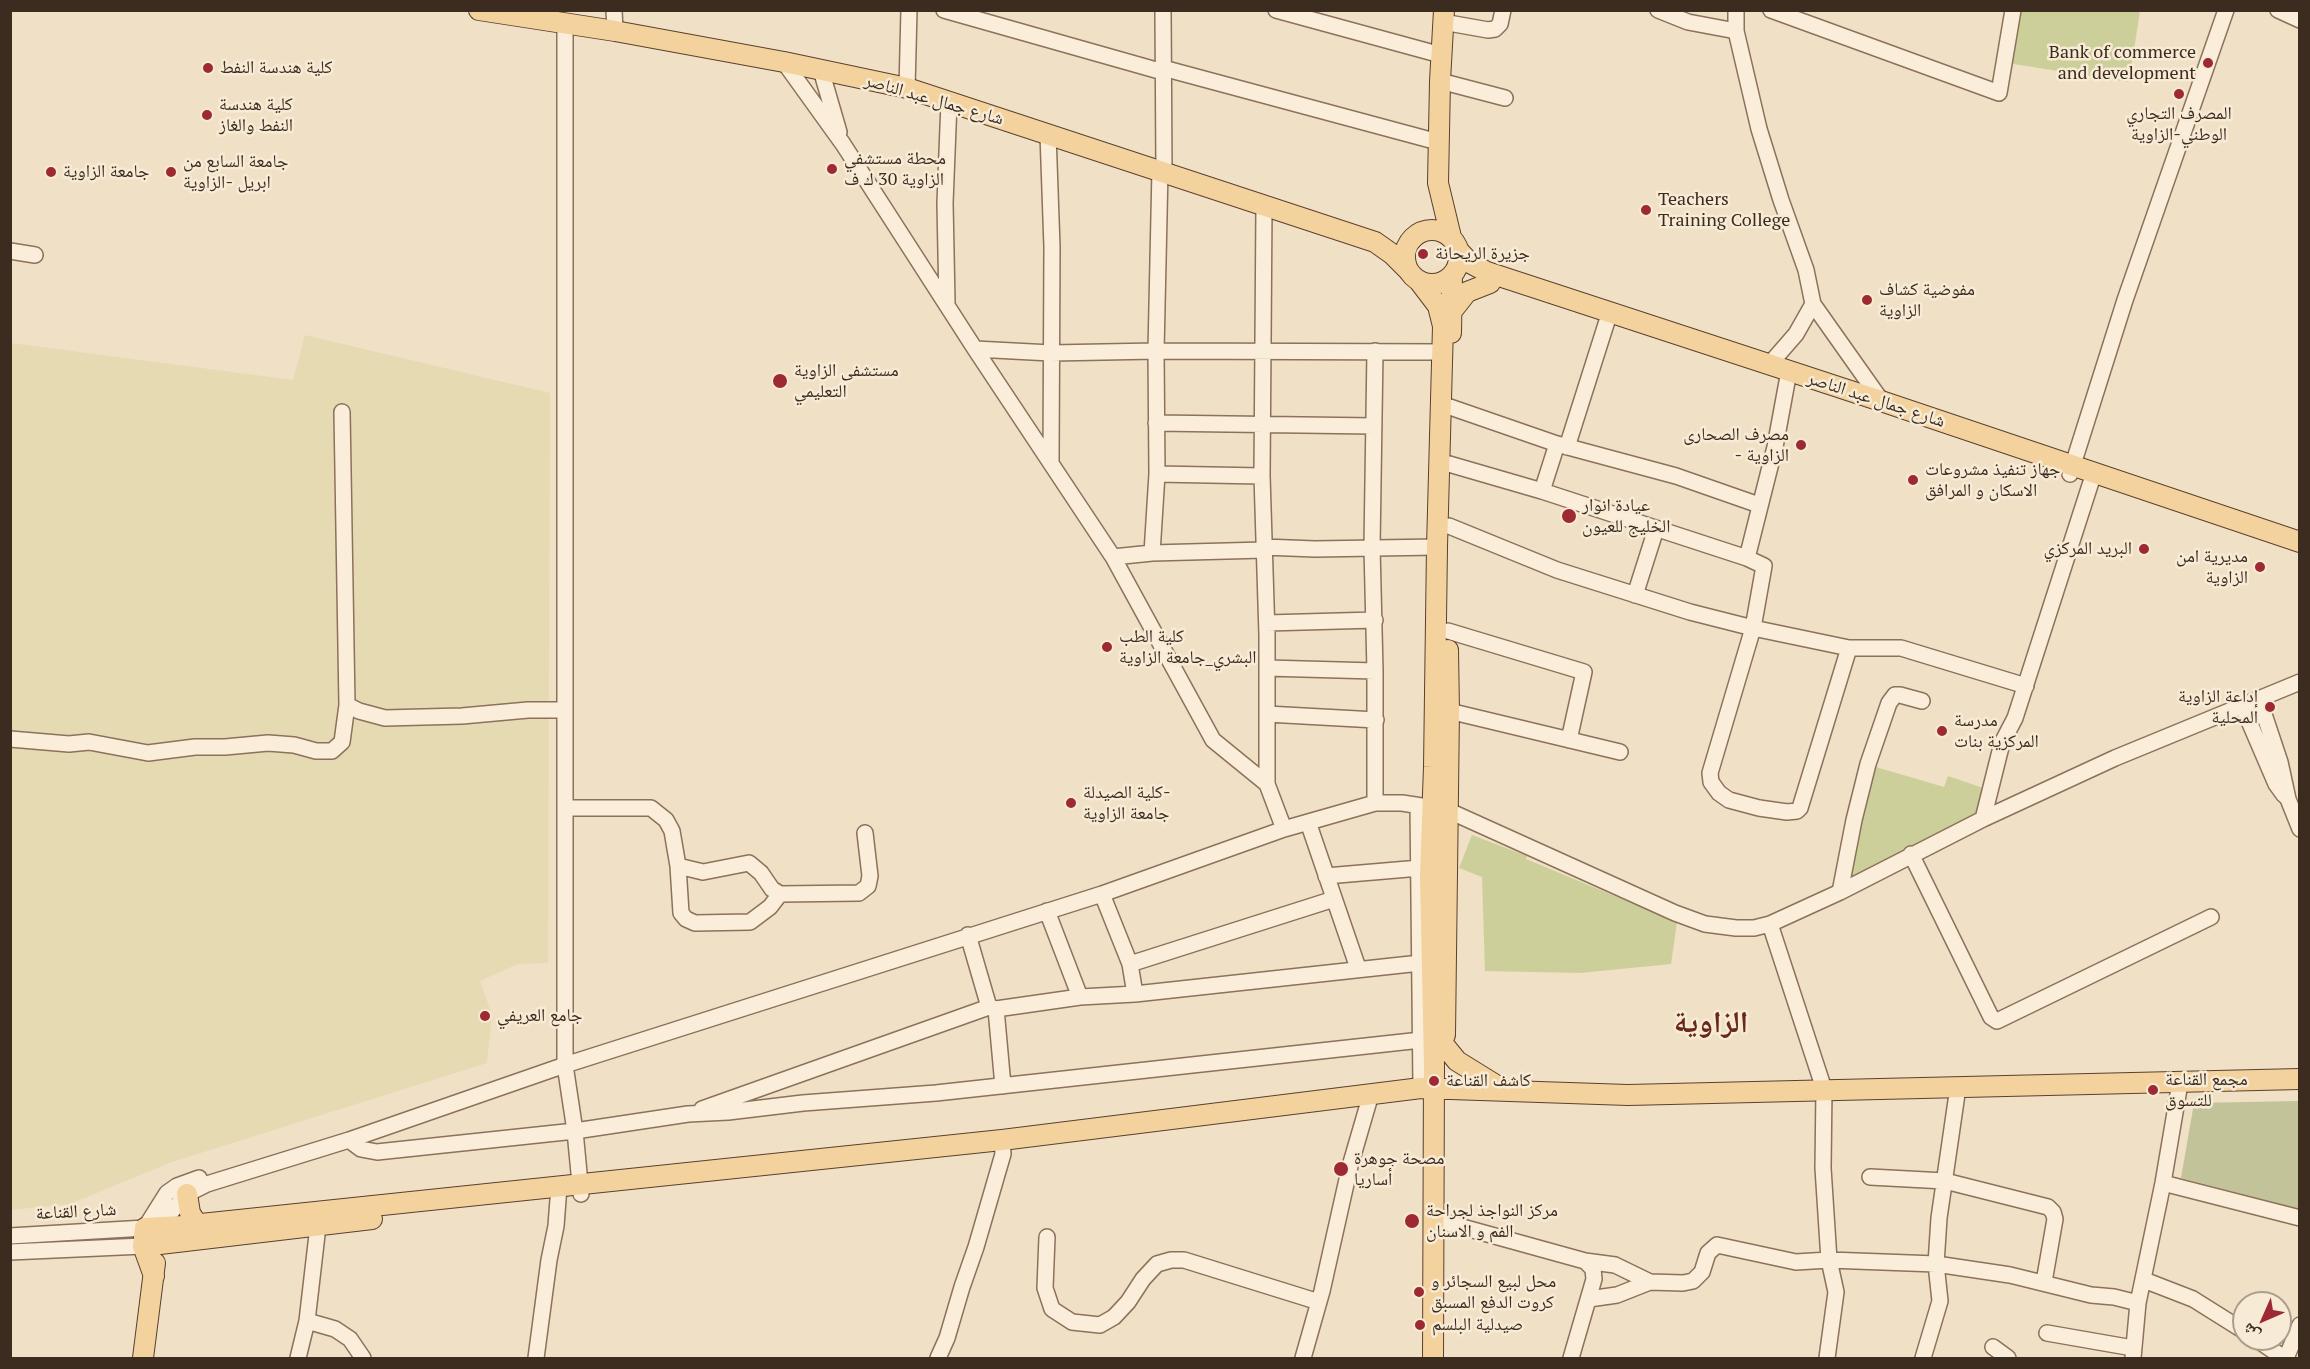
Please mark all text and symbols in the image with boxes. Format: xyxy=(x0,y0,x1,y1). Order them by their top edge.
place label: Bank of commerce and development xyxy=(2049,42,2196,84)
marker: Bank of commerce and development xyxy=(2201,56,2215,70)
place label: كلية هندسة النفط xyxy=(220,57,332,79)
marker: كلية هندسة النفط xyxy=(201,61,215,75)
street label: شارع جمال عبد الناصر xyxy=(862,70,1006,130)
marker: المصرف التجاري الوطني-الزاوية xyxy=(2172,87,2186,101)
place label: كلية هندسة النفط والغاز xyxy=(219,94,293,136)
place label: المصرف التجاري الوطني-الزاوية xyxy=(2126,103,2232,146)
marker: كلية هندسة النفط والغاز xyxy=(200,108,214,122)
place label: محطة مستشفي الزاوية 30 ك ف xyxy=(844,148,946,190)
place label: جامعة السابع من ابريل -الزاوية xyxy=(183,151,288,194)
place label: جامعة الزاوية xyxy=(63,161,150,183)
marker: محطة مستشفي الزاوية 30 ك ف xyxy=(825,162,839,176)
marker: جامعة الزاوية xyxy=(44,165,58,179)
marker: جامعة السابع من ابريل -الزاوية xyxy=(164,165,178,179)
place label: Teachers Training College xyxy=(1658,189,1790,232)
marker: Teachers Training College xyxy=(1639,203,1653,217)
place label: جزيرة الريحانة xyxy=(1435,243,1530,265)
marker: جزيرة الريحانة xyxy=(1416,247,1430,261)
place label: مفوضية كشاف الزاوية xyxy=(1879,279,1975,322)
marker: مفوضية كشاف الزاوية xyxy=(1860,293,1874,307)
place label: مستشفى الزاوية التعليمي xyxy=(794,360,899,403)
street label: شارع جمال عبد الناصر xyxy=(1804,368,1948,432)
marker: مستشفى الزاوية التعليمي xyxy=(771,372,789,390)
place label: مصرف الصحارى - الزاوية xyxy=(1683,424,1789,466)
marker: مصرف الصحارى - الزاوية xyxy=(1794,438,1808,452)
place label: جهاز تنفيذ مشروعات الاسكان و المرافق xyxy=(1925,459,2060,502)
marker: جهاز تنفيذ مشروعات الاسكان و المرافق xyxy=(1906,473,1920,487)
place label: عيادة انوار الخليج للعيون xyxy=(1582,495,1670,538)
marker: عيادة انوار الخليج للعيون xyxy=(1560,507,1578,525)
place label: البريد المركزي xyxy=(2044,538,2132,560)
marker: البريد المركزي xyxy=(2137,542,2151,556)
place label: مديرية امن الزاوية xyxy=(2176,546,2248,588)
marker: مديرية امن الزاوية xyxy=(2253,560,2267,574)
place label: كلية الطب البشري_جامعة الزاوية xyxy=(1119,626,1257,668)
marker: كلية الطب البشري_جامعة الزاوية xyxy=(1100,640,1114,654)
place label: إداعة الزاوية المحلية xyxy=(2178,686,2258,728)
marker: إداعة الزاوية المحلية xyxy=(2263,700,2277,714)
place label: مدرسة المركزية بنات xyxy=(1954,710,2039,752)
marker: مدرسة المركزية بنات xyxy=(1935,724,1949,738)
place label: كلية الصيدلة- جامعة الزاوية xyxy=(1083,782,1171,824)
marker: كلية الصيدلة- جامعة الزاوية xyxy=(1064,796,1078,810)
place label: جامع العريفي xyxy=(497,1005,582,1027)
district label: الزاوية xyxy=(1674,1005,1748,1041)
marker: جامع العريفي xyxy=(478,1009,492,1023)
place label: مجمع القناعة للتسوق xyxy=(2165,1069,2248,1112)
place label: كاشف القناعة xyxy=(1446,1070,1531,1092)
marker: كاشف القناعة xyxy=(1427,1074,1441,1088)
marker: مجمع القناعة للتسوق xyxy=(2146,1083,2160,1097)
place label: مصحة جوهرة أساريا xyxy=(1354,1148,1444,1190)
marker: مصحة جوهرة أساريا xyxy=(1332,1160,1350,1178)
street label: شارع القناعة xyxy=(35,1199,117,1225)
place label: مركز النواجذ لجراحة الفم و الاسنان xyxy=(1426,1200,1558,1242)
marker: مركز النواجذ لجراحة الفم و الاسنان xyxy=(1403,1212,1421,1230)
place label: محل لبيع السجائر و كروت الدفع المسبق xyxy=(1431,1271,1556,1314)
marker: محل لبيع السجائر و كروت الدفع المسبق xyxy=(1412,1285,1426,1299)
north arrow xyxy=(2232,1291,2292,1351)
place label: صيدلية البلسم xyxy=(1432,1314,1523,1336)
marker: صيدلية البلسم xyxy=(1413,1318,1427,1332)
text: ش xyxy=(2237,1319,2264,1346)

